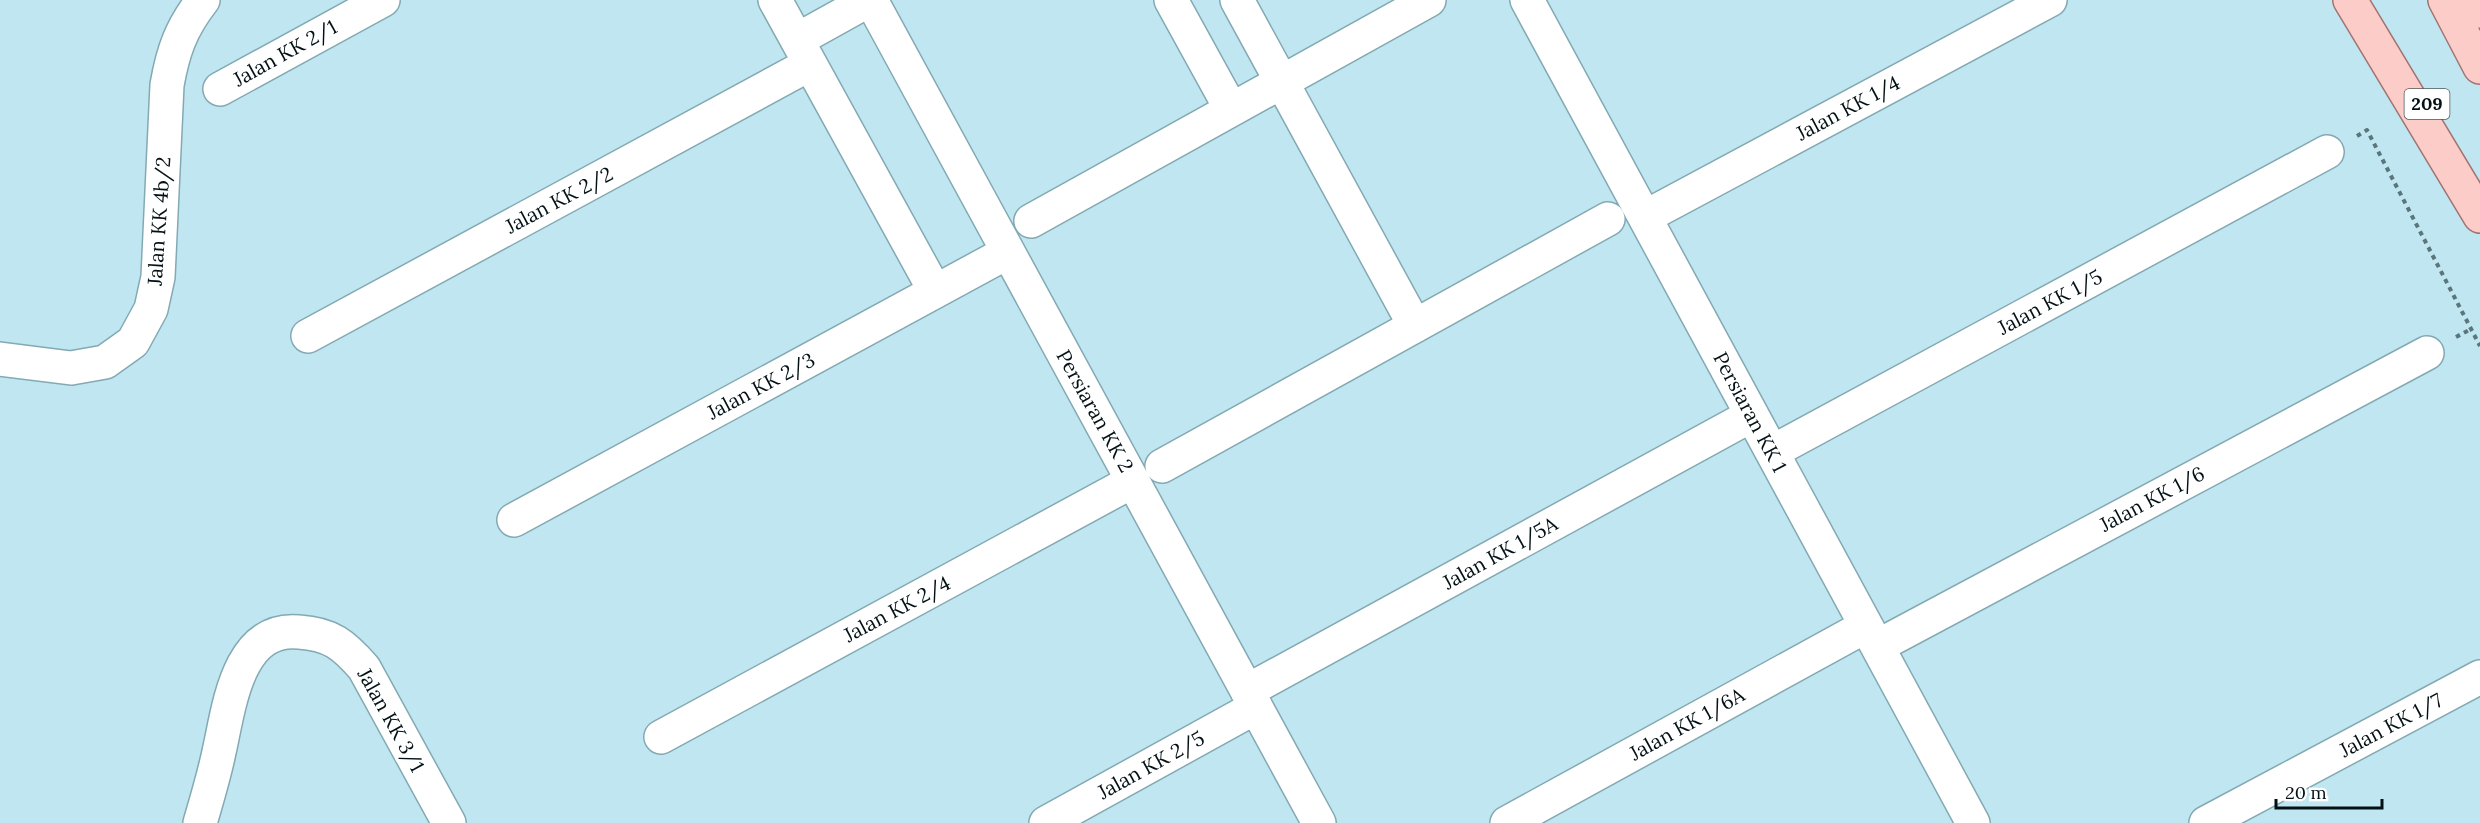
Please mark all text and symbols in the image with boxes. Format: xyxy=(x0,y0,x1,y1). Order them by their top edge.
street label: Jalan KK 2/1 xyxy=(228,14,341,93)
street label: Jalan KK 1/4 xyxy=(1791,70,1905,147)
road number: 209 xyxy=(2404,89,2450,119)
street label: Jalan KK 4b/2 xyxy=(141,156,176,287)
street label: Jalan KK 2/2 xyxy=(500,161,617,240)
street label: Jalan KK 1/5 xyxy=(1992,264,2107,341)
street label: Persiaran KK 2 xyxy=(1051,345,1139,476)
street label: Jalan KK 2/3 xyxy=(702,347,819,426)
street label: Persiaran KK 1 xyxy=(1708,347,1793,476)
street label: Jalan KK 1/6 xyxy=(2094,460,2209,538)
street label: Jalan KK 1/5A xyxy=(1437,511,1562,596)
street label: Jalan KK 2/4 xyxy=(838,570,955,648)
street label: Jalan KK 3/1 xyxy=(351,663,430,776)
street label: Jalan KK 1/6A xyxy=(1624,681,1750,767)
street label: Jalan KK 1/7 xyxy=(2334,687,2447,764)
street label: Jalan KK 2/5 xyxy=(1092,725,1209,806)
scale bar xyxy=(2276,772,2382,810)
text: 20 m xyxy=(2285,781,2327,804)

